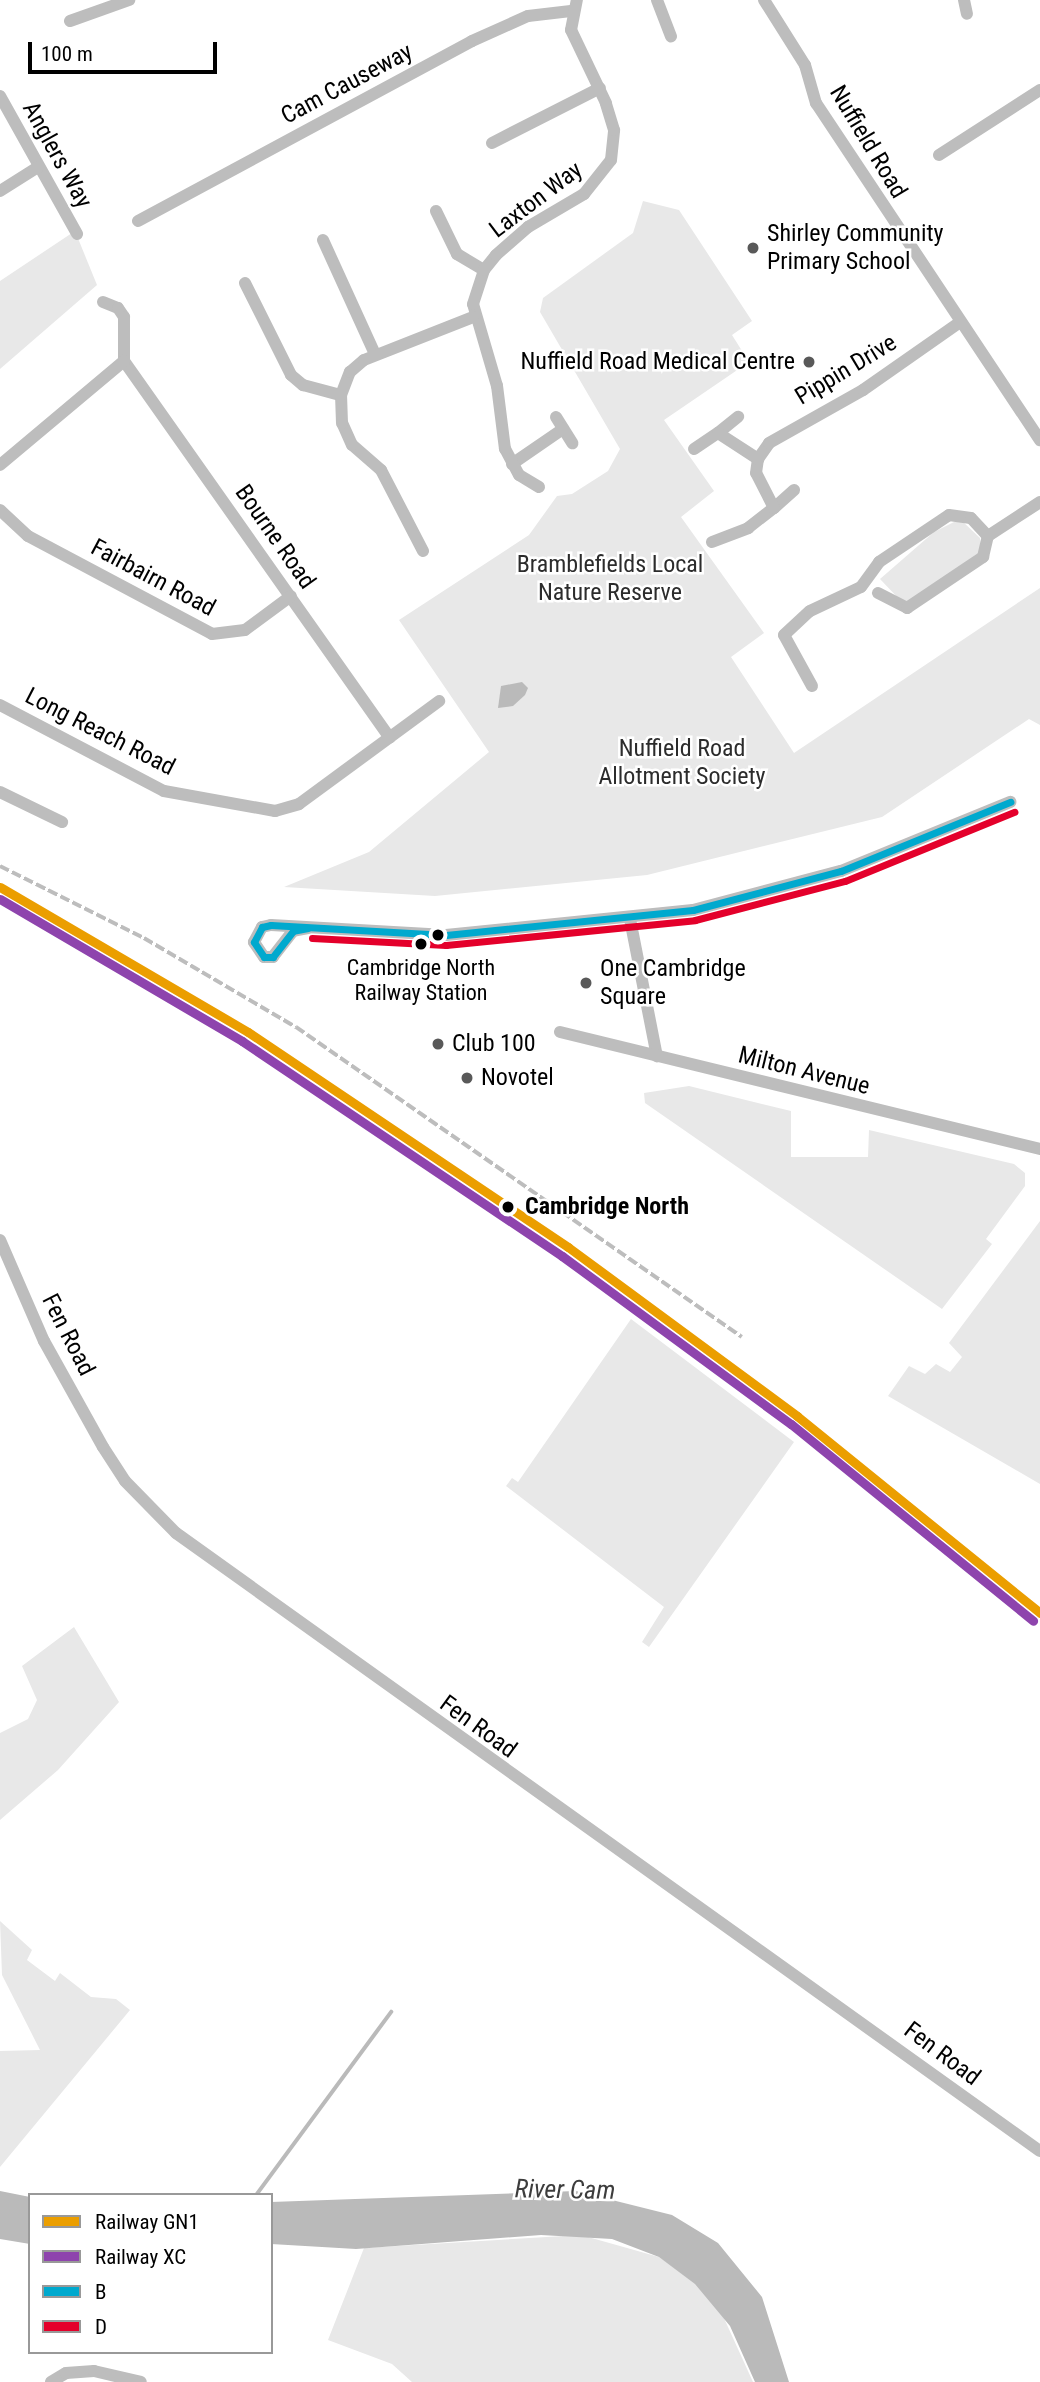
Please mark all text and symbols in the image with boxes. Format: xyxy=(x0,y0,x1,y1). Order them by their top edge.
scale bar xyxy=(32,28,220,72)
street label: Cam Causeway xyxy=(276,37,418,131)
text: 100 m xyxy=(41,42,93,66)
street label: Nuffield Road xyxy=(823,80,913,204)
street label: Anglers Way xyxy=(16,97,98,213)
street label: Laxton Way xyxy=(484,156,588,244)
place label: Shirley Community Primary School xyxy=(767,220,944,276)
marker: Shirley Community Primary School xyxy=(745,240,761,256)
street label: Pippin Drive xyxy=(790,329,902,411)
place label: Nuffield Road Medical Centre xyxy=(520,348,795,376)
marker: Nuffield Road Medical Centre xyxy=(801,354,817,370)
street label: Bourne Road xyxy=(229,479,321,595)
street label: Fairbairn Road xyxy=(86,533,220,623)
park label: Bramblefields Local Nature Reserve xyxy=(517,551,703,607)
street label: Long Reach Road xyxy=(20,682,180,782)
park label: Nuffield Road Allotment Society xyxy=(599,735,765,791)
unlabelled marker xyxy=(431,928,445,942)
marker: Cambridge North Railway Station xyxy=(414,937,428,951)
place label: Cambridge North Railway Station xyxy=(347,954,495,1006)
place label: One Cambridge Square xyxy=(600,955,746,1011)
marker: One Cambridge Square xyxy=(578,975,594,991)
place label: Club 100 xyxy=(452,1030,536,1058)
marker: Club 100 xyxy=(430,1036,446,1052)
street label: Milton Avenue xyxy=(735,1041,873,1101)
place label: Novotel xyxy=(481,1064,554,1092)
marker: Novotel xyxy=(459,1070,475,1086)
place label: Cambridge North xyxy=(525,1193,689,1221)
marker: Cambridge North xyxy=(497,1196,519,1218)
street label: Fen Road xyxy=(35,1289,101,1381)
street label: Fen Road xyxy=(434,1690,522,1764)
street label: Fen Road xyxy=(898,2016,986,2092)
water label: River Cam xyxy=(514,2174,616,2206)
legend xyxy=(28,2193,273,2354)
text: Railway GN1 xyxy=(95,2210,199,2234)
text: Railway XC xyxy=(95,2245,186,2269)
text: B xyxy=(95,2280,106,2304)
text: D xyxy=(95,2315,107,2339)

